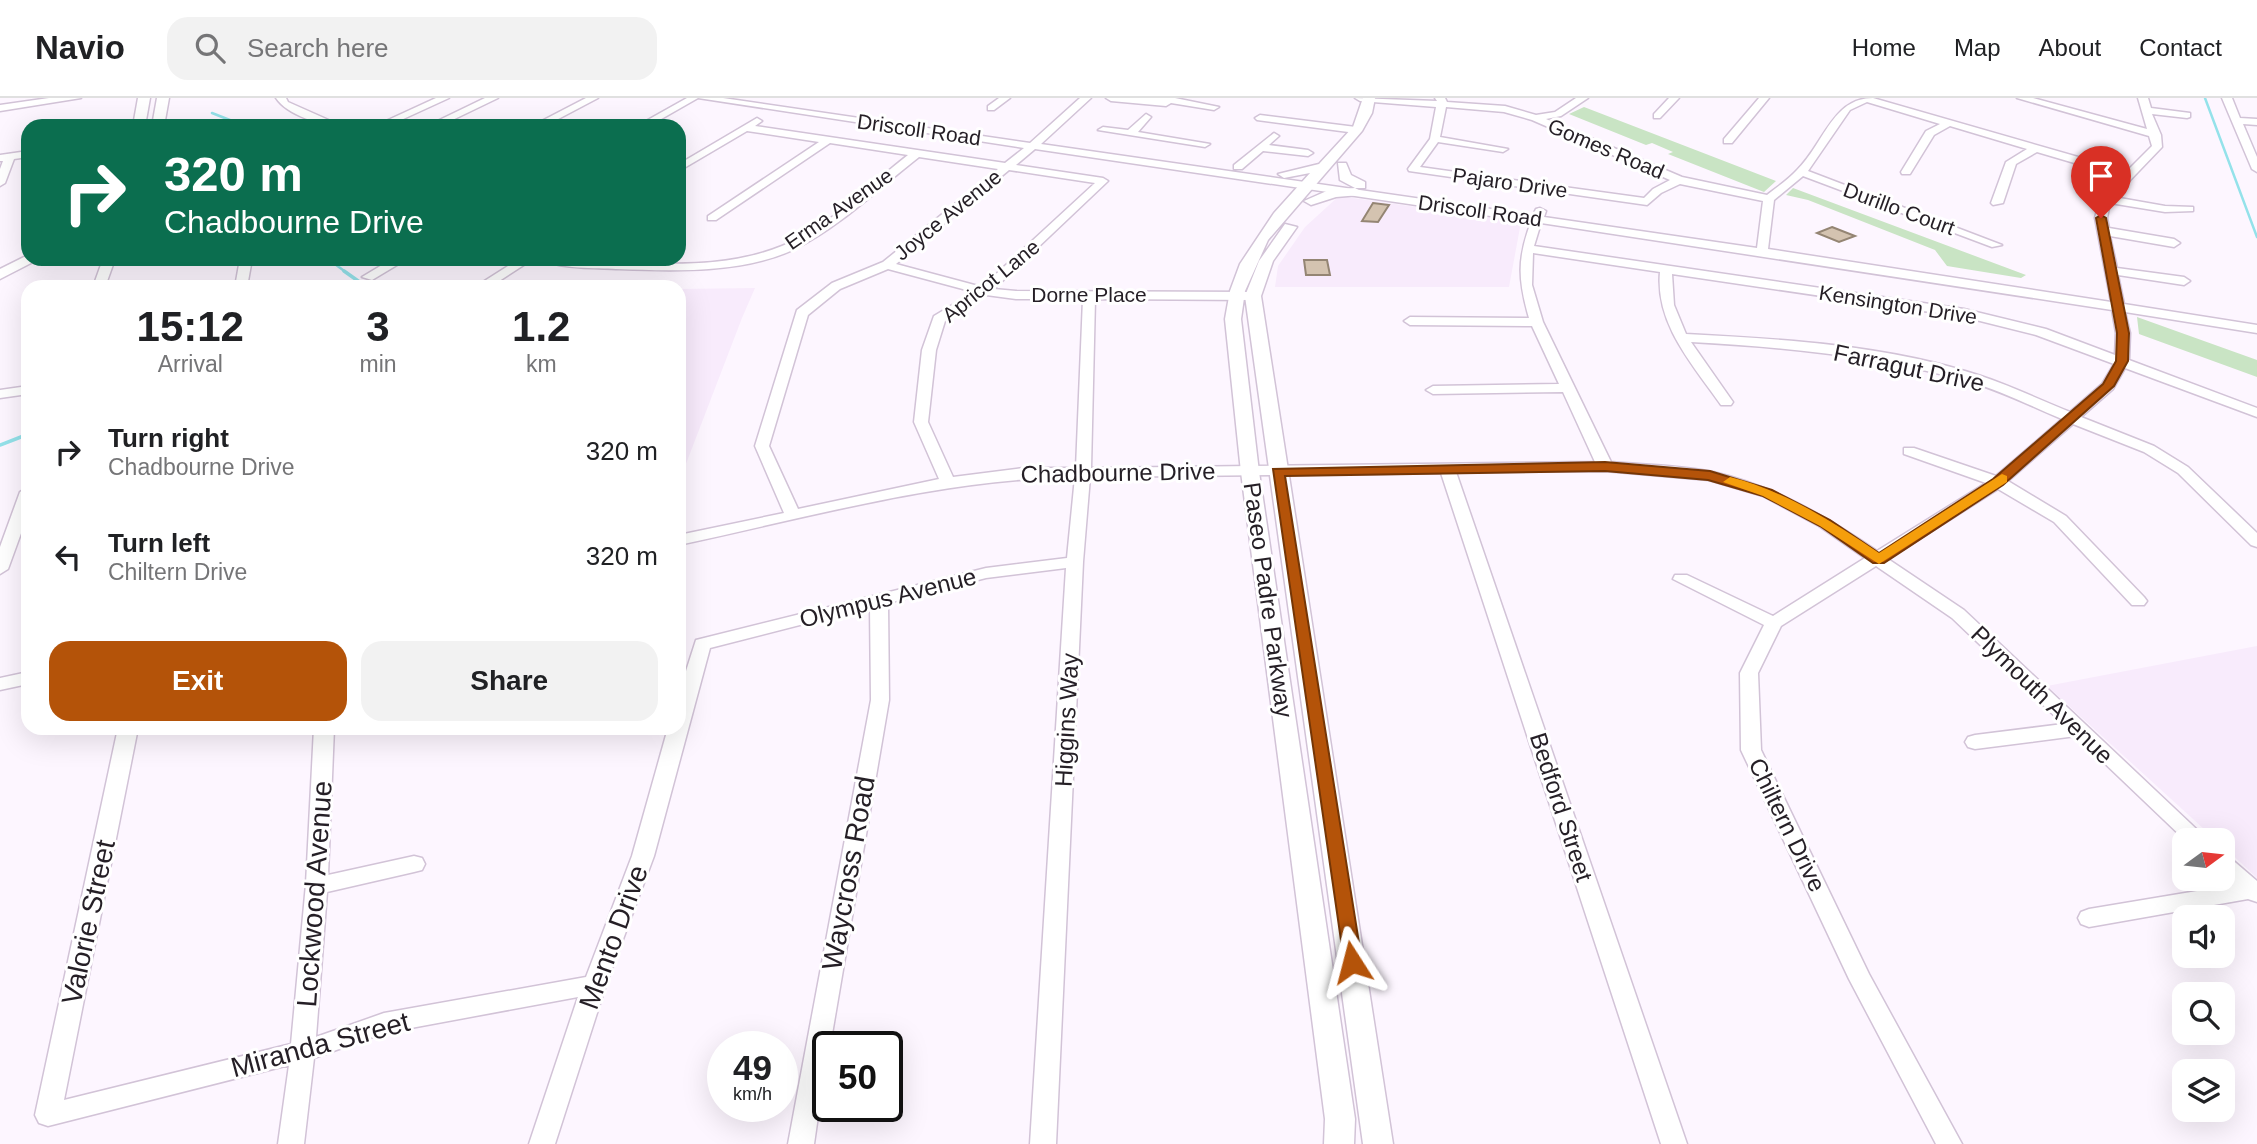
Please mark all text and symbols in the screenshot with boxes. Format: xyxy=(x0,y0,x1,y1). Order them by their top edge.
search box xyxy=(167,17,657,80)
text: Navio xyxy=(35,29,125,66)
icon: search xyxy=(191,29,229,67)
text: Search here xyxy=(247,33,389,63)
text: Home xyxy=(1852,34,1916,61)
text: Map xyxy=(1954,34,2001,61)
text: About xyxy=(2039,34,2101,61)
text: Contact xyxy=(2139,34,2222,61)
street label: Driscoll Road xyxy=(856,109,982,150)
street label: Gomes Road xyxy=(1545,114,1668,183)
pin xyxy=(2071,146,2131,218)
icon: right xyxy=(49,147,140,238)
text: 320 m xyxy=(164,147,303,201)
icon: arrive xyxy=(2082,157,2120,195)
street label: Erma Avenue xyxy=(781,163,897,254)
street label: Pajaro Drive xyxy=(1451,163,1569,202)
street label: Joyce Avenue xyxy=(890,165,1006,265)
street label: Durillo Court xyxy=(1840,178,1958,239)
street label: Driscoll Road xyxy=(1417,190,1543,231)
text: Chadbourne Drive xyxy=(164,204,424,240)
street label: Apricot Lane xyxy=(938,235,1044,327)
street label: Kensington Drive xyxy=(1817,281,1979,328)
street label: Dorne Place xyxy=(1031,283,1147,306)
text: 15:12 xyxy=(137,303,244,350)
text: 3 xyxy=(366,303,390,350)
text: 1.2 xyxy=(512,303,570,350)
street label: Farragut Drive xyxy=(1831,338,1987,397)
text: Arrival xyxy=(158,351,223,377)
text: min xyxy=(359,351,397,377)
text: km xyxy=(526,351,557,377)
text: Turn right xyxy=(108,423,229,453)
icon: right xyxy=(49,433,87,471)
text: 320 m xyxy=(586,436,658,466)
text: Chadbourne Drive xyxy=(108,454,295,480)
street label: Chadbourne Drive xyxy=(1020,457,1216,488)
street label: Paseo Padre Parkway xyxy=(1239,480,1298,719)
text: Turn left xyxy=(108,528,210,558)
icon: left xyxy=(49,538,87,576)
text: 320 m xyxy=(586,541,658,571)
text: Chiltern Drive xyxy=(108,559,247,585)
street label: Olympus Avenue xyxy=(797,563,979,633)
street label: Plymouth Avenue xyxy=(1966,620,2119,769)
button: Exit xyxy=(49,641,347,721)
button: Share xyxy=(361,641,658,721)
street label: Higgins Way xyxy=(1050,652,1083,788)
street label: Bedford Street xyxy=(1525,729,1598,885)
street label: Chiltern Drive xyxy=(1743,754,1831,896)
street label: Waycross Road xyxy=(816,774,881,973)
street label: Lockwood Avenue xyxy=(291,780,338,1008)
north arrow xyxy=(2172,828,2235,891)
map controls xyxy=(2172,828,2235,1122)
street label: Valorie Street xyxy=(56,837,121,1007)
street label: Mento Drive xyxy=(573,861,654,1013)
button: sound xyxy=(2172,905,2235,968)
position arrow xyxy=(1315,925,1389,999)
button: search xyxy=(2172,982,2235,1045)
street label: Miranda Street xyxy=(227,1006,413,1083)
speed limit sign: 50 xyxy=(812,1031,903,1122)
text: 49 xyxy=(733,1048,772,1087)
button: layers xyxy=(2172,1059,2235,1122)
text: km/h xyxy=(733,1084,772,1104)

